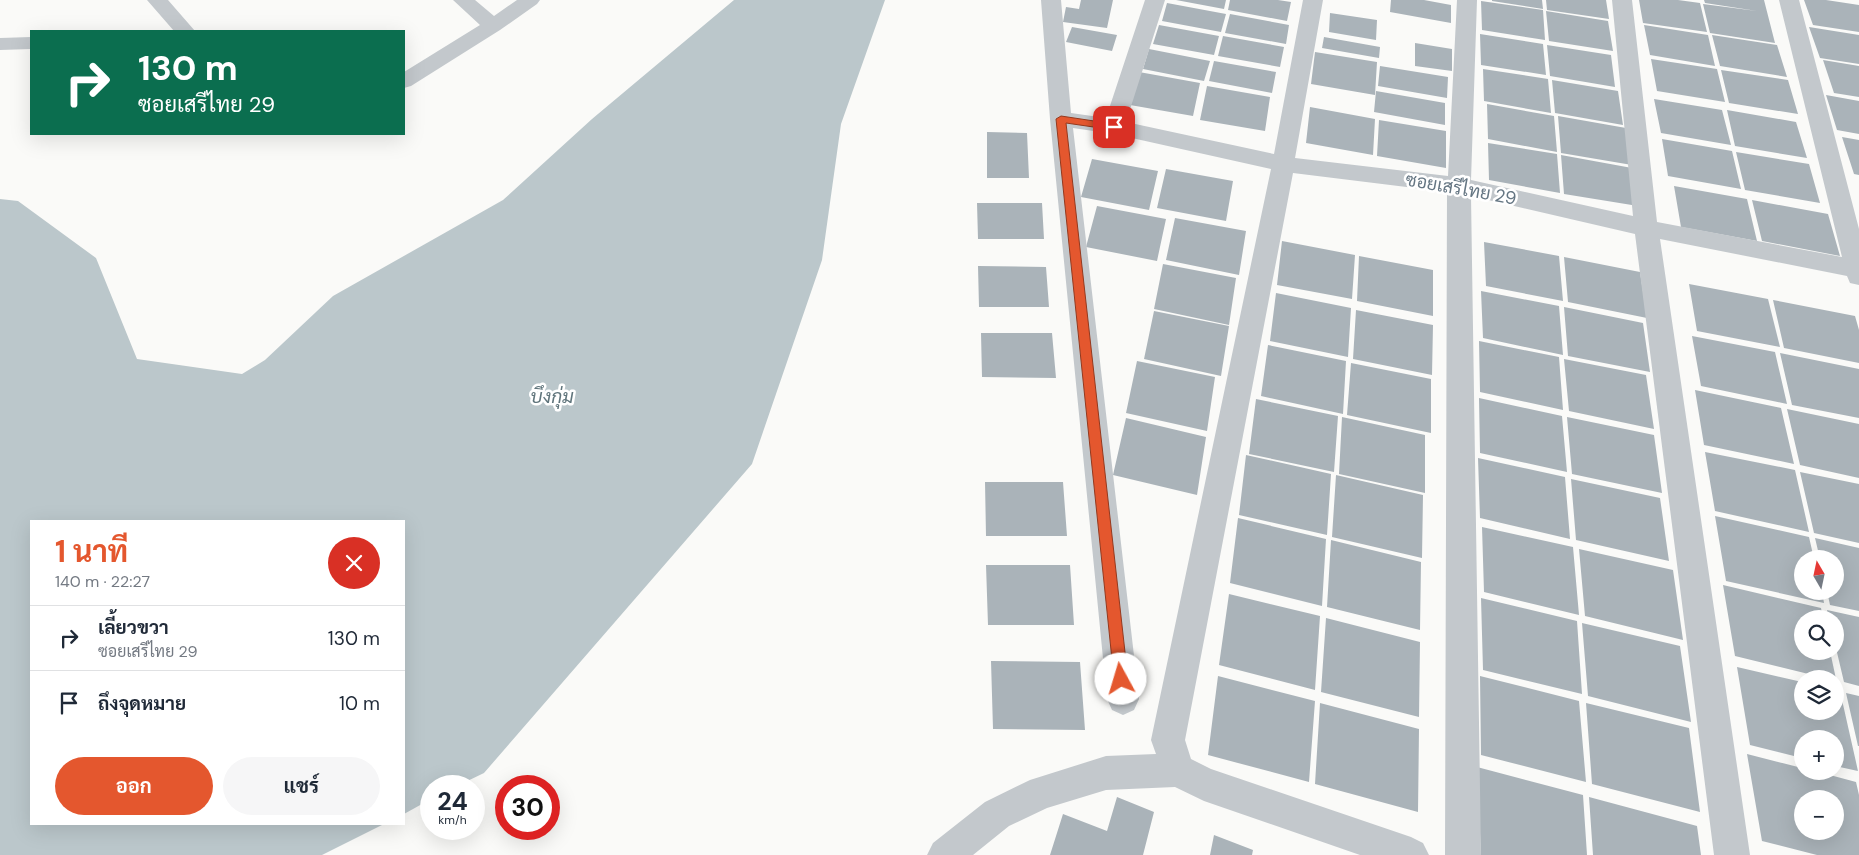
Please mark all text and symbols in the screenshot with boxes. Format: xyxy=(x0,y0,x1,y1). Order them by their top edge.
text: 130 m xyxy=(138,45,238,91)
icon: right xyxy=(55,50,120,115)
text: ซอยเสรีไทย 29 xyxy=(138,90,275,119)
pin xyxy=(1093,106,1135,148)
icon: arrive xyxy=(1100,113,1128,141)
street label: ซอยเสรีไทย 29 xyxy=(1404,166,1518,211)
water label: บึงกุ่ม xyxy=(530,384,574,409)
text: 1 นาที xyxy=(55,532,128,571)
button: close xyxy=(328,537,380,589)
north arrow xyxy=(1794,550,1844,600)
map controls xyxy=(1794,550,1844,840)
text: 140 m · 22:27 xyxy=(55,571,150,592)
button: search xyxy=(1794,610,1844,660)
text: เลี้ยวขวา xyxy=(98,615,169,640)
icon: right xyxy=(55,624,83,652)
text: 130 m xyxy=(328,626,380,651)
text: ซอยเสรีไทย 29 xyxy=(98,641,198,662)
position arrow xyxy=(1094,652,1146,704)
button: layers xyxy=(1794,670,1844,720)
icon: arrive xyxy=(55,689,83,717)
text: ถึงจุดหมาย xyxy=(98,691,186,716)
text: 10 m xyxy=(339,691,380,716)
button: + xyxy=(1794,730,1844,780)
button: ออก xyxy=(55,757,213,815)
button: แชร์ xyxy=(223,757,380,815)
speed limit sign: 30 xyxy=(495,775,560,840)
text: 24 xyxy=(437,785,468,818)
button: − xyxy=(1794,790,1844,840)
text: km/h xyxy=(438,812,467,828)

